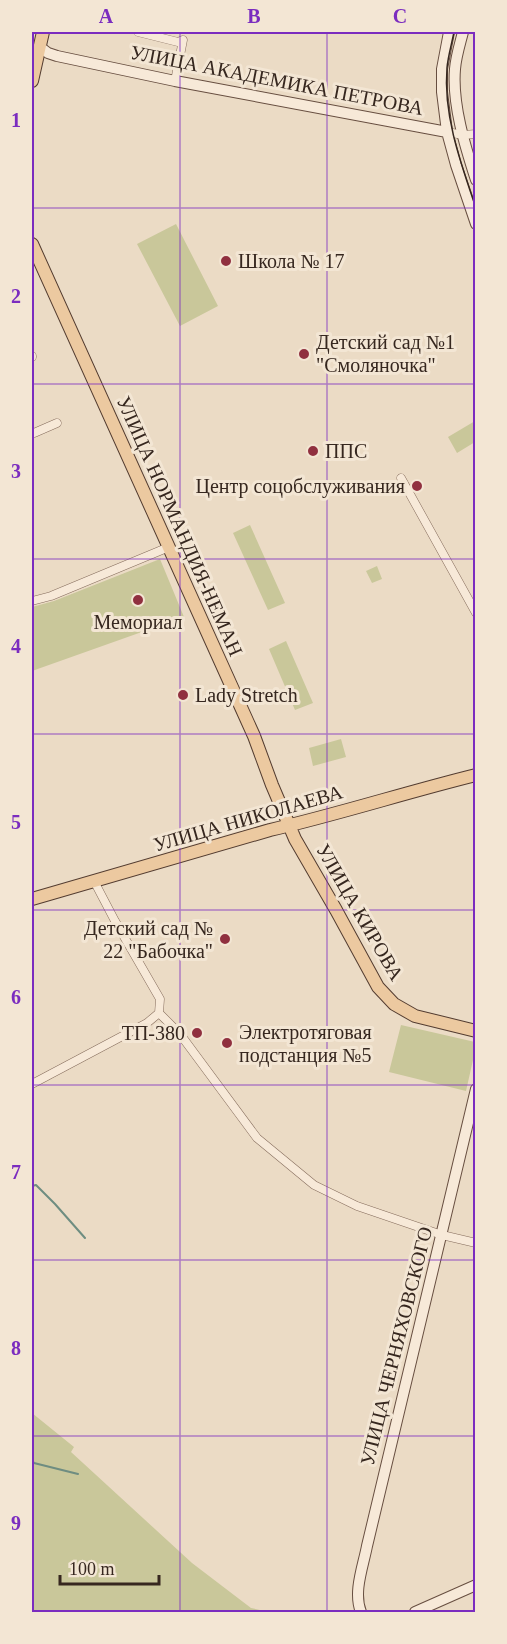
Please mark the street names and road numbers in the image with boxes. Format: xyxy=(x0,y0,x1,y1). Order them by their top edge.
street label: УЛИЦА АКАДЕМИКА ПЕТРОВА xyxy=(128,41,426,120)
street label: УЛИЦА НОРМАНДИЯ-НЕМАН xyxy=(112,393,247,660)
street label: УЛИЦА НИКОЛАЕВА xyxy=(151,780,346,857)
street label: УЛИЦА КИРОВА xyxy=(311,840,408,985)
street label: УЛИЦА ЧЕРНЯХОВСКОГО xyxy=(356,1224,437,1468)

